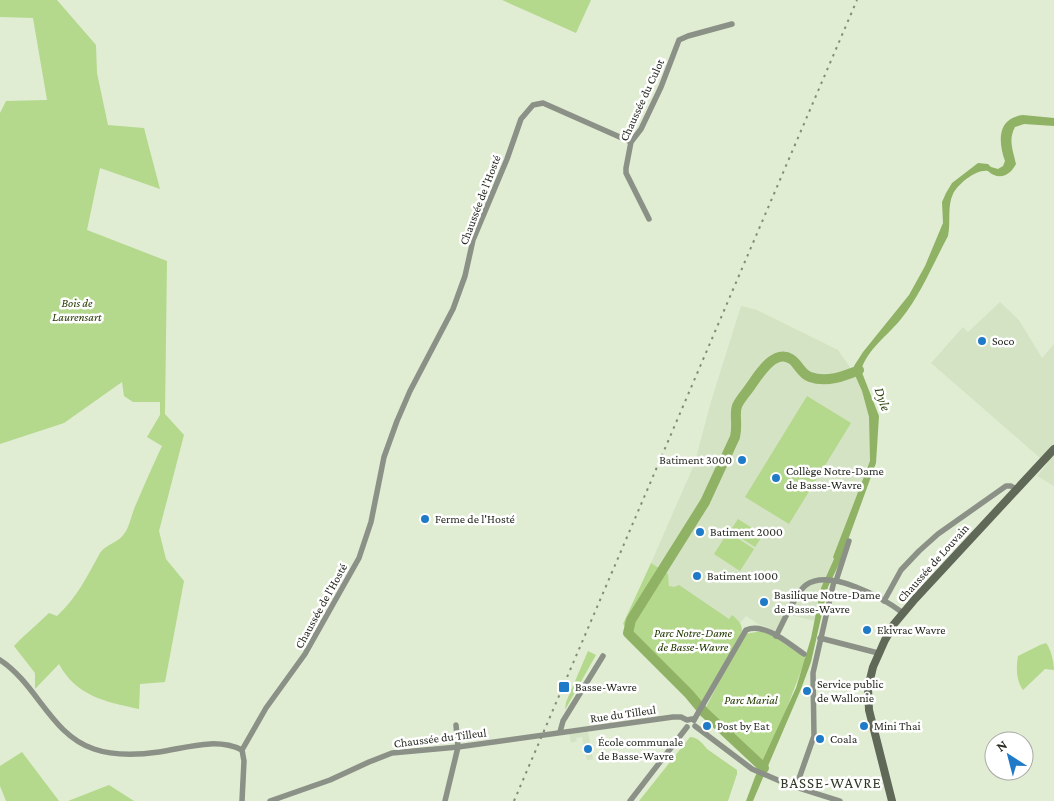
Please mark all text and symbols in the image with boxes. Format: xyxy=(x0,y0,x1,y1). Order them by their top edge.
street label: Chaussée du Culot xyxy=(617,56,668,143)
street label: Chaussée de l'Hosté xyxy=(456,153,504,247)
park label: Bois de Laurensart xyxy=(52,296,102,324)
place label: Soco xyxy=(992,334,1014,348)
marker: Soco xyxy=(976,335,988,347)
water label: Dyle xyxy=(872,385,895,414)
place label: Batiment 3000 xyxy=(659,453,732,467)
marker: Batiment 3000 xyxy=(736,454,748,466)
place label: Collège Notre-Dame de Basse-Wavre xyxy=(786,464,884,492)
marker: Collège Notre-Dame de Basse-Wavre xyxy=(770,472,782,484)
place label: Ferme de l'Hosté xyxy=(435,512,515,526)
marker: Ferme de l'Hosté xyxy=(419,513,431,525)
street label: Chaussée de Louvain xyxy=(894,521,972,605)
place label: Batiment 2000 xyxy=(710,525,783,539)
marker: Batiment 2000 xyxy=(694,526,706,538)
street label: Chaussée de l'Hosté xyxy=(292,561,350,651)
place label: Batiment 1000 xyxy=(707,569,778,583)
marker: Batiment 1000 xyxy=(691,570,703,582)
place label: Basilique Notre-Dame de Basse-Wavre xyxy=(774,588,880,616)
marker: Basilique Notre-Dame de Basse-Wavre xyxy=(758,596,770,608)
place label: Ekivrac Wavre xyxy=(877,623,946,637)
marker: Ekivrac Wavre xyxy=(861,624,873,636)
park label: Parc Notre-Dame de Basse-Wavre xyxy=(654,626,733,654)
place label: Service public de Wallonie xyxy=(817,677,883,705)
marker: Basse-Wavre xyxy=(557,680,571,694)
place label: Basse-Wavre xyxy=(575,680,637,694)
marker: Service public de Wallonie xyxy=(801,685,813,697)
park label: Parc Marial xyxy=(724,693,779,707)
street label: Rue du Tilleul xyxy=(589,702,657,726)
place label: Post by Eat xyxy=(717,719,771,733)
place label: Mini Thai xyxy=(874,719,921,733)
marker: Post by Eat xyxy=(701,720,713,732)
marker: Mini Thai xyxy=(858,720,870,732)
street label: Chaussée du Tilleul xyxy=(393,725,487,751)
north arrow xyxy=(984,731,1034,781)
place label: Coala xyxy=(830,732,858,746)
marker: Coala xyxy=(814,733,826,745)
place label: École communale de Basse-Wavre xyxy=(598,735,683,763)
text: N xyxy=(993,736,1010,755)
marker: École communale de Basse-Wavre xyxy=(582,743,594,755)
district label: BASSE-WAVRE xyxy=(780,775,882,791)

